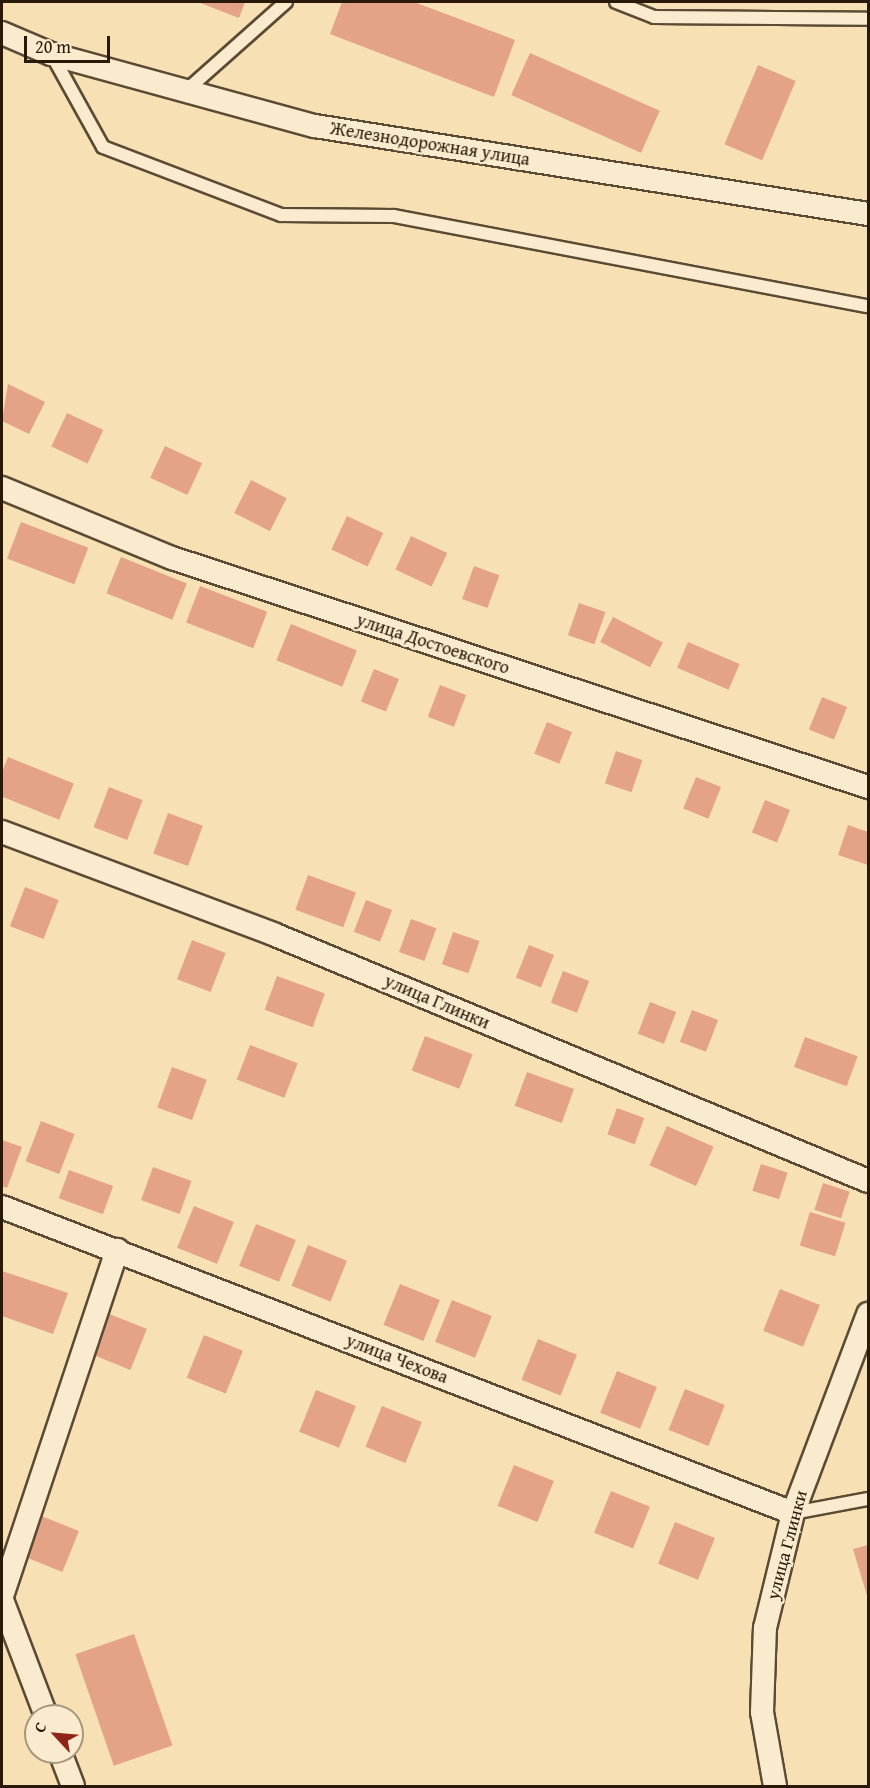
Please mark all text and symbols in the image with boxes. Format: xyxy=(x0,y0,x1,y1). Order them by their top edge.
scale bar xyxy=(27,24,112,62)
text: 20 m xyxy=(35,33,71,60)
street label: Железнодорожная улица xyxy=(329,118,531,170)
street label: улица Достоевского xyxy=(354,609,512,679)
street label: улица Глинки xyxy=(381,970,493,1034)
street label: улица Чехова xyxy=(343,1330,451,1388)
street label: улица Глинки xyxy=(762,1488,812,1602)
north arrow xyxy=(24,1704,84,1764)
text: С xyxy=(27,1718,52,1736)

